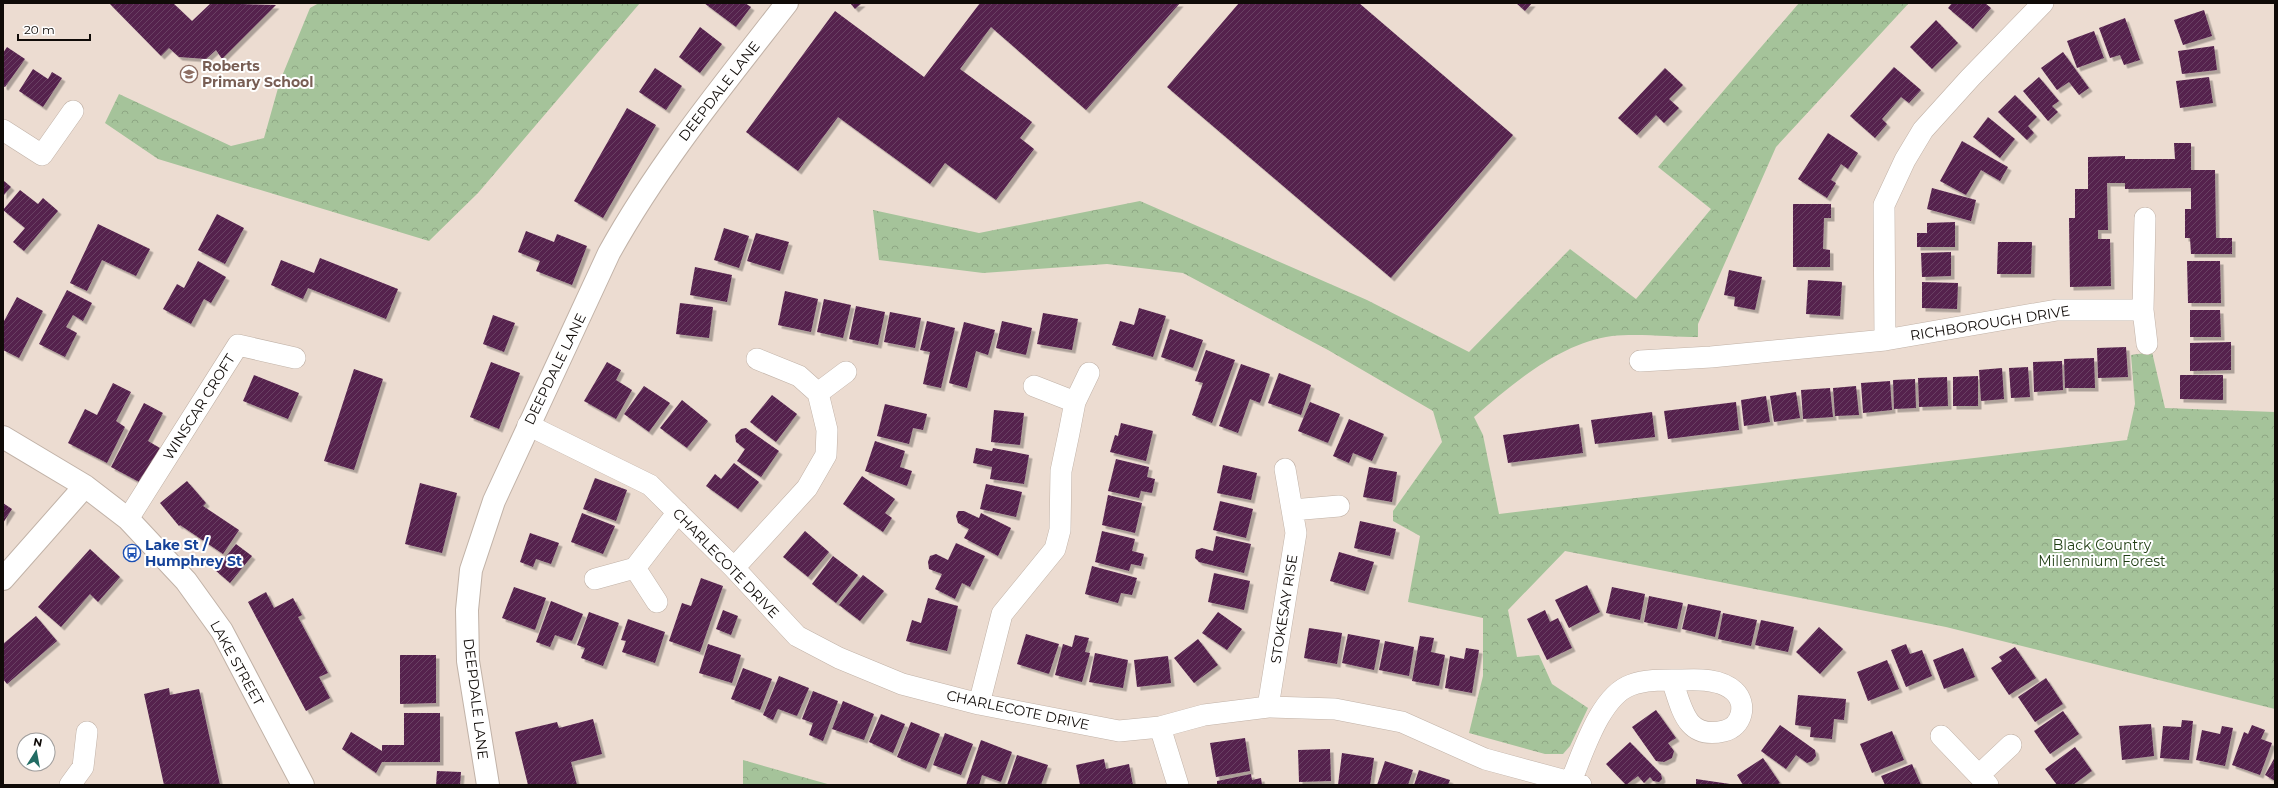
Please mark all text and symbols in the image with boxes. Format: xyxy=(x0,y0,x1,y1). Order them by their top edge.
scale bar xyxy=(18,16,90,42)
text: 20 m xyxy=(24,22,55,37)
street label: DEEPDALE LANE xyxy=(674,37,764,145)
place label: Roberts Primary School xyxy=(202,57,313,91)
school or university icon: Roberts Primary School xyxy=(179,64,199,84)
street label: RICHBOROUGH DRIVE xyxy=(1909,301,2071,345)
street label: DEEPDALE LANE xyxy=(520,310,590,428)
street label: WINSCAR CROFT xyxy=(159,351,239,463)
street label: CHARLECOTE DRIVE xyxy=(669,504,783,622)
place label: Lake St / Humphrey St xyxy=(145,536,242,570)
park label: Black Country Millennium Forest xyxy=(2038,536,2166,570)
bus stop icon: Lake St / Humphrey St xyxy=(122,543,142,563)
street label: STOKESAY RISE xyxy=(1266,553,1302,665)
street label: LAKE STREET xyxy=(206,617,268,709)
street label: DEEPDALE LANE xyxy=(460,637,492,761)
street label: CHARLECOTE DRIVE xyxy=(945,686,1091,734)
north arrow xyxy=(16,732,56,772)
text: N xyxy=(32,734,44,750)

